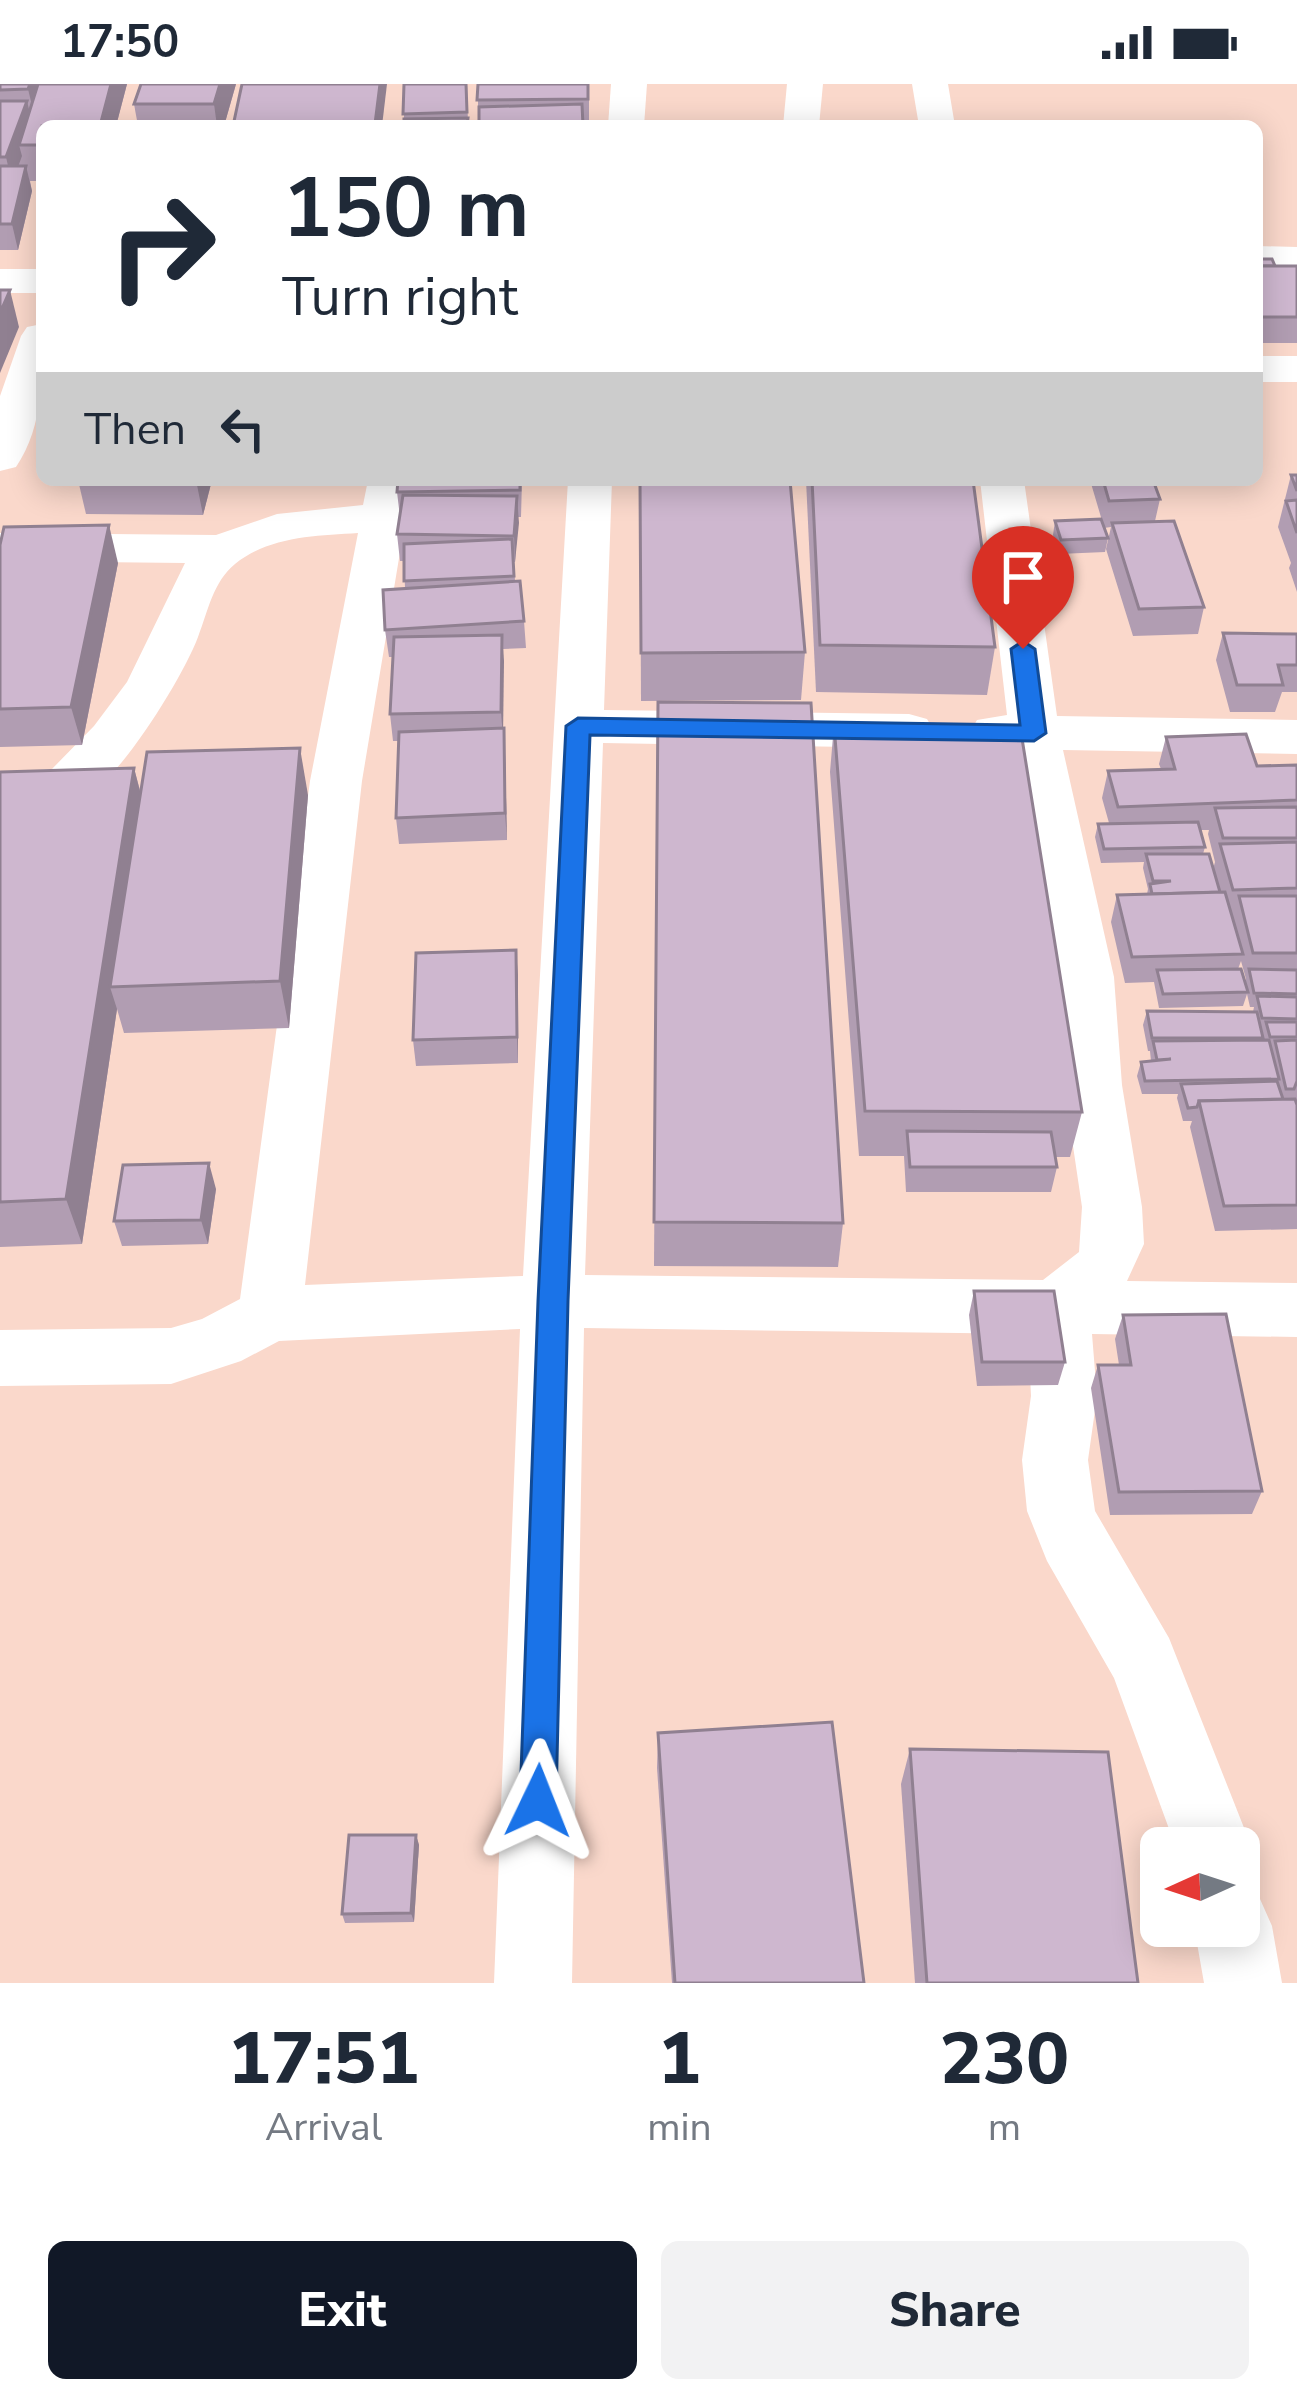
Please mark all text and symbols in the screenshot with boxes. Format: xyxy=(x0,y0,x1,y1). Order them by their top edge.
text: 17:50 xyxy=(60,12,179,73)
text: 150 m xyxy=(282,151,530,266)
icon: right xyxy=(84,168,240,324)
text: Turn right xyxy=(282,260,518,334)
icon: left xyxy=(210,396,276,462)
text: Then xyxy=(84,399,186,460)
pin xyxy=(972,526,1074,649)
icon: arrive xyxy=(990,544,1056,610)
position arrow xyxy=(475,1738,601,1864)
north arrow xyxy=(1140,1827,1260,1947)
map controls xyxy=(1140,1827,1260,1947)
text: 17:51 xyxy=(228,2010,419,2108)
text: 1 xyxy=(658,2010,701,2108)
text: 230 xyxy=(940,2010,1069,2108)
text: Arrival xyxy=(265,2101,382,2154)
text: min xyxy=(647,2101,712,2154)
text: m xyxy=(988,2101,1021,2154)
button: Exit xyxy=(48,2241,637,2379)
button: Share xyxy=(661,2241,1249,2379)

